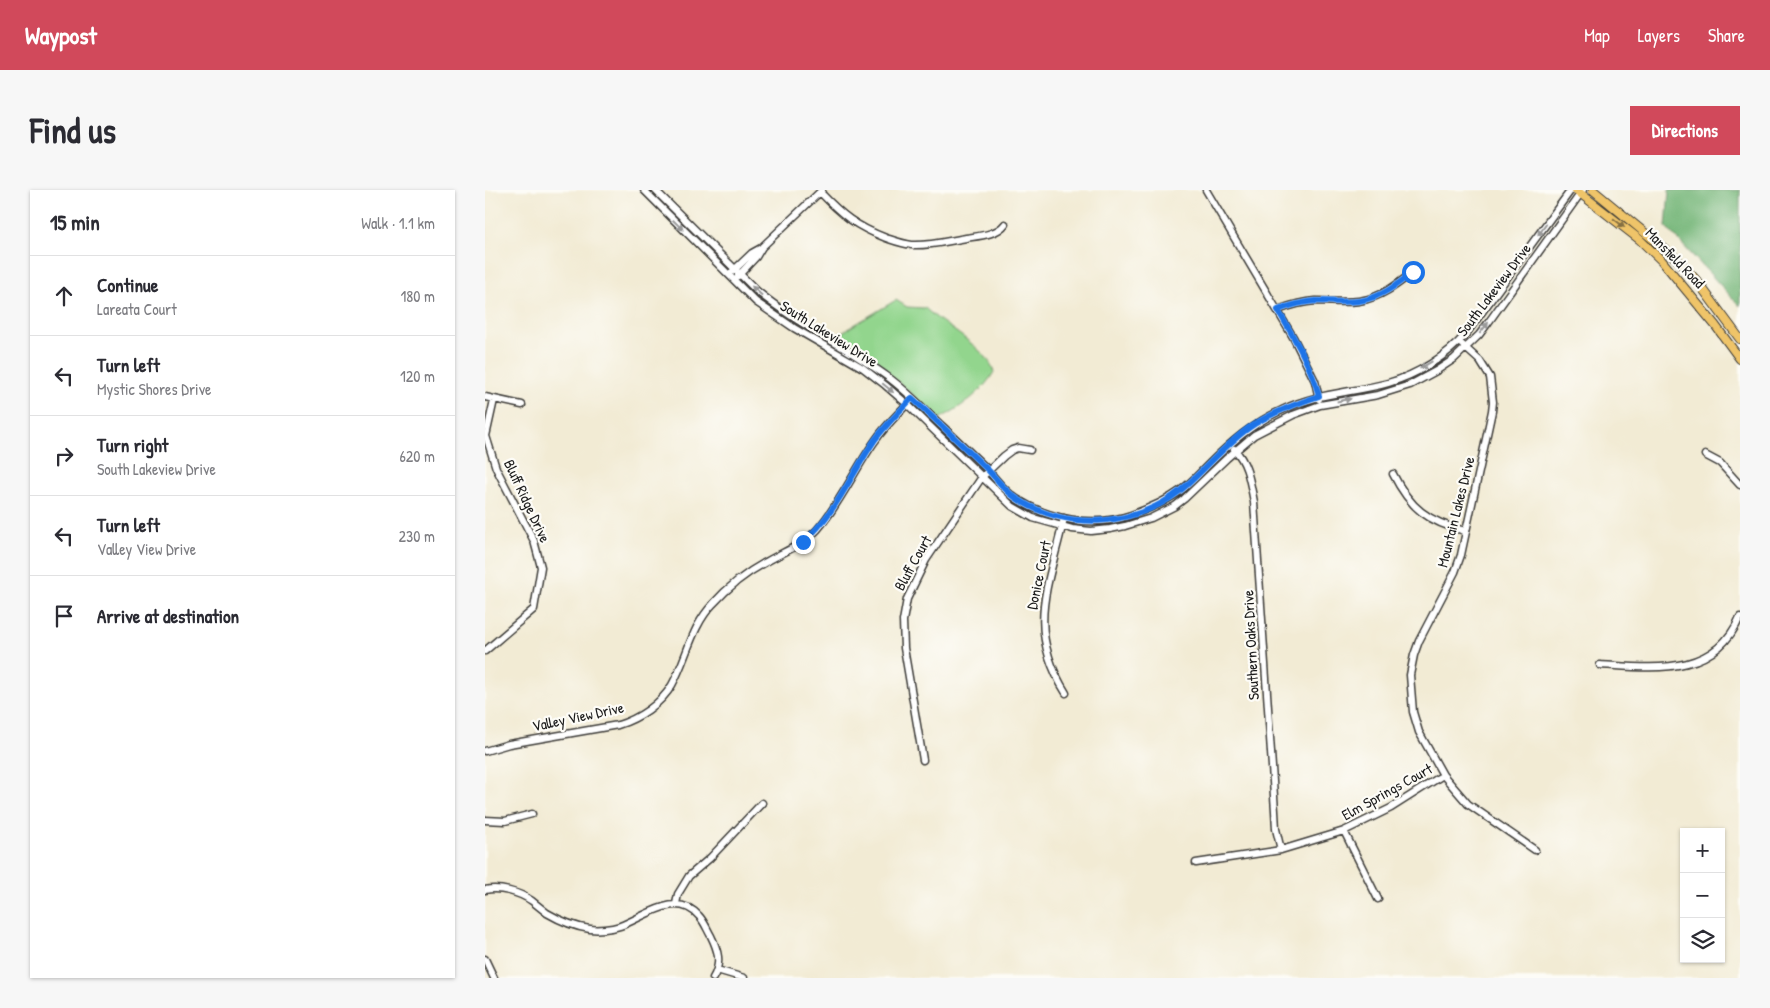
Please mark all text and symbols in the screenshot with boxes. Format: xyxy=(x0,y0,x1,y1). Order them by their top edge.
text: Waypost xyxy=(25,19,97,51)
text: Map xyxy=(1584,23,1610,48)
text: Layers xyxy=(1638,23,1680,48)
text: Share xyxy=(1708,23,1745,48)
button: Directions xyxy=(1630,106,1740,155)
text: Find us xyxy=(30,107,116,154)
text: 15 min xyxy=(50,208,100,237)
text: Walk · 1.1 km xyxy=(361,212,435,234)
one-way arrow xyxy=(672,218,684,230)
one-way arrow xyxy=(1612,218,1625,229)
one-way arrow xyxy=(1537,223,1547,237)
street label: Mansfield Road xyxy=(1641,223,1710,293)
street label: South Lakeview Drive xyxy=(1452,239,1536,341)
route start xyxy=(1402,261,1425,284)
text: Continue xyxy=(97,272,158,298)
icon: ahead xyxy=(50,282,78,310)
text: 180 m xyxy=(401,285,435,307)
one-way arrow xyxy=(752,285,764,297)
street label: South Lakeview Drive xyxy=(776,295,882,372)
text: Lareata Court xyxy=(97,298,177,320)
one-way arrow xyxy=(1479,322,1490,335)
text: Turn left xyxy=(97,352,160,378)
one-way arrow xyxy=(1420,361,1433,370)
icon: left xyxy=(50,362,78,390)
text: 120 m xyxy=(400,365,435,387)
text: Mystic Shores Drive xyxy=(97,378,211,400)
one-way arrow xyxy=(882,382,894,393)
one-way arrow xyxy=(1337,396,1352,404)
text: Turn right xyxy=(97,432,168,458)
icon: right xyxy=(50,442,78,470)
text: 620 m xyxy=(399,445,435,467)
street label: Mountain Lakes Drive xyxy=(1432,454,1479,569)
street label: Bluff Ridge Drive xyxy=(499,456,556,546)
text: South Lakeview Drive xyxy=(97,458,216,480)
text: Turn left xyxy=(97,512,160,538)
icon: left xyxy=(50,522,78,550)
text: 230 m xyxy=(399,525,435,547)
route end xyxy=(792,531,815,554)
street label: Bluff Court xyxy=(889,531,937,594)
text: Valley View Drive xyxy=(97,538,196,560)
street label: Donice Court xyxy=(1021,538,1056,611)
street label: Southern Oaks Drive xyxy=(1237,589,1264,701)
icon: arrive xyxy=(50,602,78,630)
text: Arrive at destination xyxy=(97,603,239,629)
street label: Valley View Drive xyxy=(530,697,626,736)
street label: Elm Springs Court xyxy=(1338,758,1437,825)
map controls xyxy=(1680,828,1725,963)
button: + xyxy=(1680,828,1725,873)
button: − xyxy=(1680,873,1725,918)
button: layers xyxy=(1680,918,1725,963)

